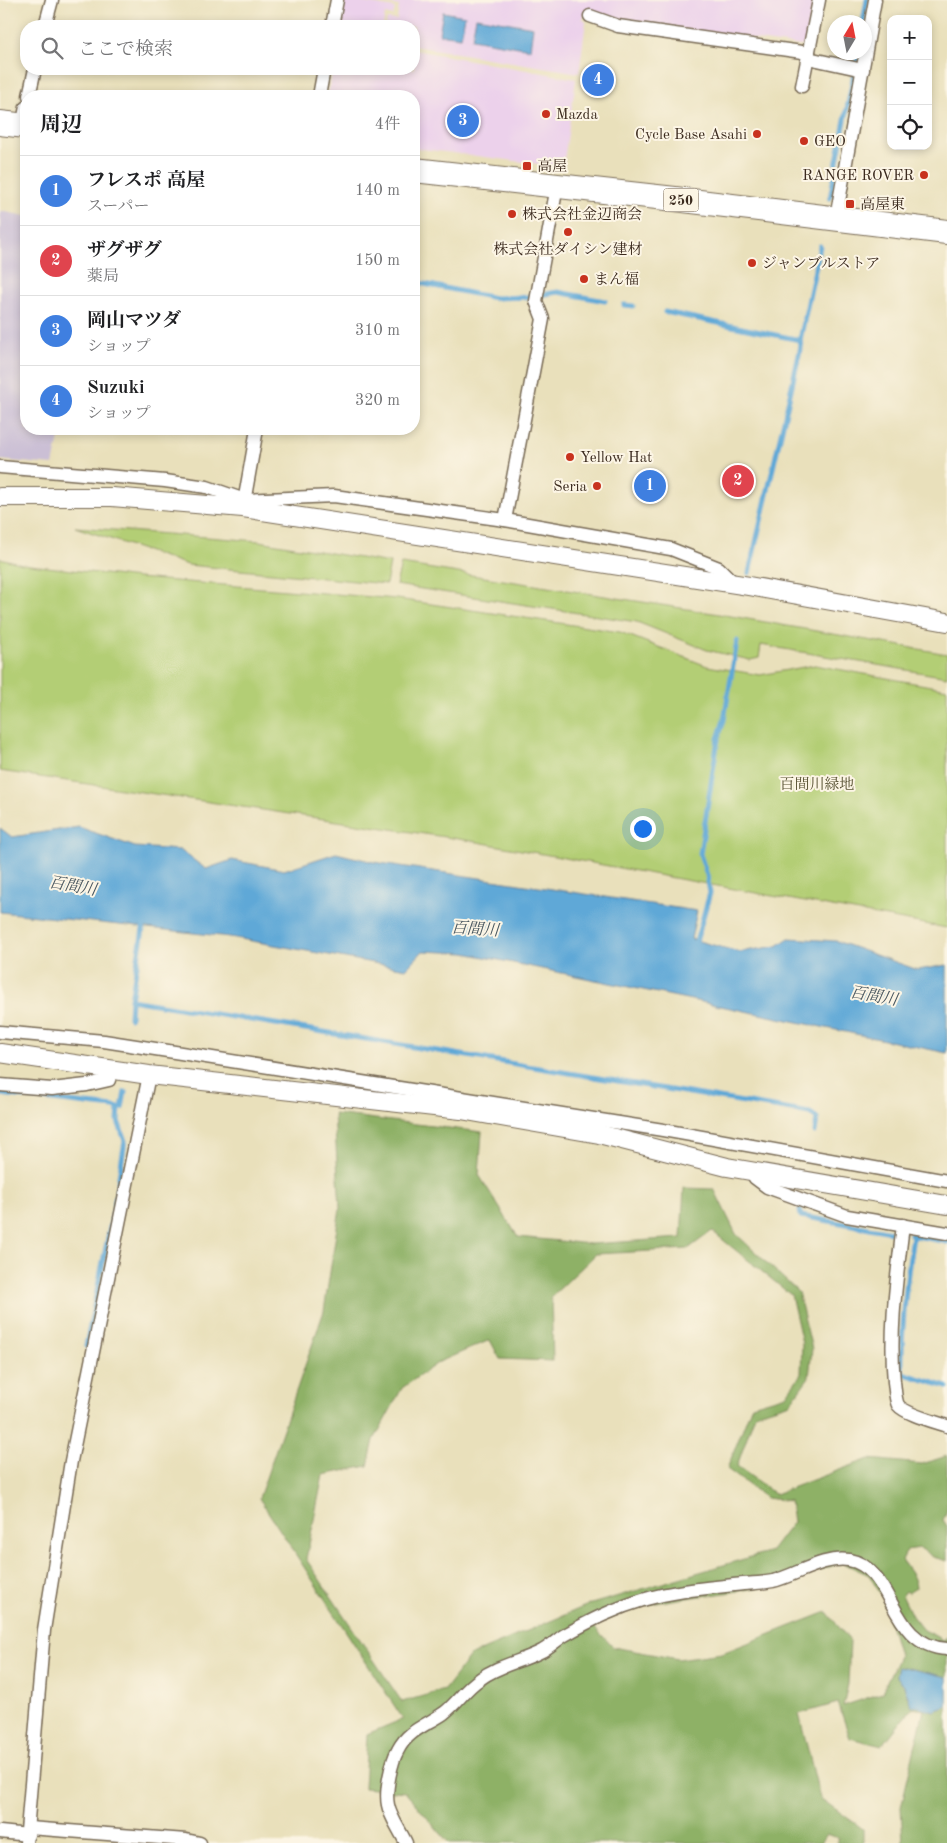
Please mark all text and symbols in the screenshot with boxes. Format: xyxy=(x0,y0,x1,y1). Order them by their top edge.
north arrow xyxy=(827,15,872,60)
map controls xyxy=(887,15,932,150)
button: + xyxy=(887,15,932,60)
search box xyxy=(20,20,420,75)
icon: search xyxy=(38,34,66,62)
text: ここで検索 xyxy=(78,41,173,60)
button: − xyxy=(887,60,932,105)
pin: 4 xyxy=(582,61,614,99)
pin: 3 xyxy=(447,102,479,140)
button: locate xyxy=(887,105,932,150)
marker: Mazda xyxy=(540,108,552,120)
place label: Mazda xyxy=(556,108,598,123)
text: 周辺 xyxy=(40,115,82,136)
text: 4件 xyxy=(375,117,400,133)
place label: Cycle Base Asahi xyxy=(635,128,747,143)
marker: Cycle Base Asahi xyxy=(751,128,763,140)
marker: GEO xyxy=(798,135,810,147)
place label: GEO xyxy=(814,135,846,150)
place label: 高屋 xyxy=(537,158,567,175)
marker: 高屋 xyxy=(521,160,533,172)
place label: RANGE ROVER xyxy=(802,169,914,184)
marker: RANGE ROVER xyxy=(918,169,930,181)
text: フレスポ 高屋 xyxy=(87,172,205,191)
text: 1 xyxy=(51,183,61,199)
text: 140 m xyxy=(355,183,400,199)
road number: 250 xyxy=(664,188,698,212)
place label: 高屋東 xyxy=(860,196,905,213)
marker: 高屋東 xyxy=(844,198,856,210)
text: スーパー xyxy=(87,199,149,215)
place label: 株式会社金辺商会 xyxy=(522,206,642,223)
marker: 株式会社金辺商会 xyxy=(506,208,518,220)
marker: 株式会社ダイシン建材 xyxy=(562,226,574,238)
place label: 株式会社ダイシン建材 xyxy=(493,241,643,258)
text: ザグザグ xyxy=(87,242,161,261)
text: 2 xyxy=(51,253,61,269)
text: 150 m xyxy=(355,253,400,269)
place label: ジャンブルストア xyxy=(762,255,880,272)
marker: ジャンブルストア xyxy=(746,257,758,269)
text: 薬局 xyxy=(87,269,119,285)
place label: まん福 xyxy=(594,271,639,288)
marker: まん福 xyxy=(578,273,590,285)
text: 岡山マツダ xyxy=(87,312,181,331)
text: 3 xyxy=(51,323,61,339)
text: 310 m xyxy=(355,323,400,339)
text: ショップ xyxy=(87,339,151,355)
text: Suzuki xyxy=(87,379,145,398)
text: 4 xyxy=(51,393,61,409)
text: 320 m xyxy=(355,393,400,409)
text: ショップ xyxy=(87,406,151,422)
marker: Yellow Hat xyxy=(564,451,576,463)
place label: Yellow Hat xyxy=(580,451,652,466)
pin: 2 xyxy=(722,462,754,500)
pin: 1 xyxy=(634,467,666,505)
place label: Seria xyxy=(553,480,588,495)
marker: Seria xyxy=(591,480,603,492)
park label: 百間川緑地 xyxy=(779,776,855,793)
your location xyxy=(630,816,656,842)
water label: 百間川 xyxy=(48,873,100,899)
water label: 百間川 xyxy=(450,918,501,940)
water label: 百間川 xyxy=(849,983,901,1009)

